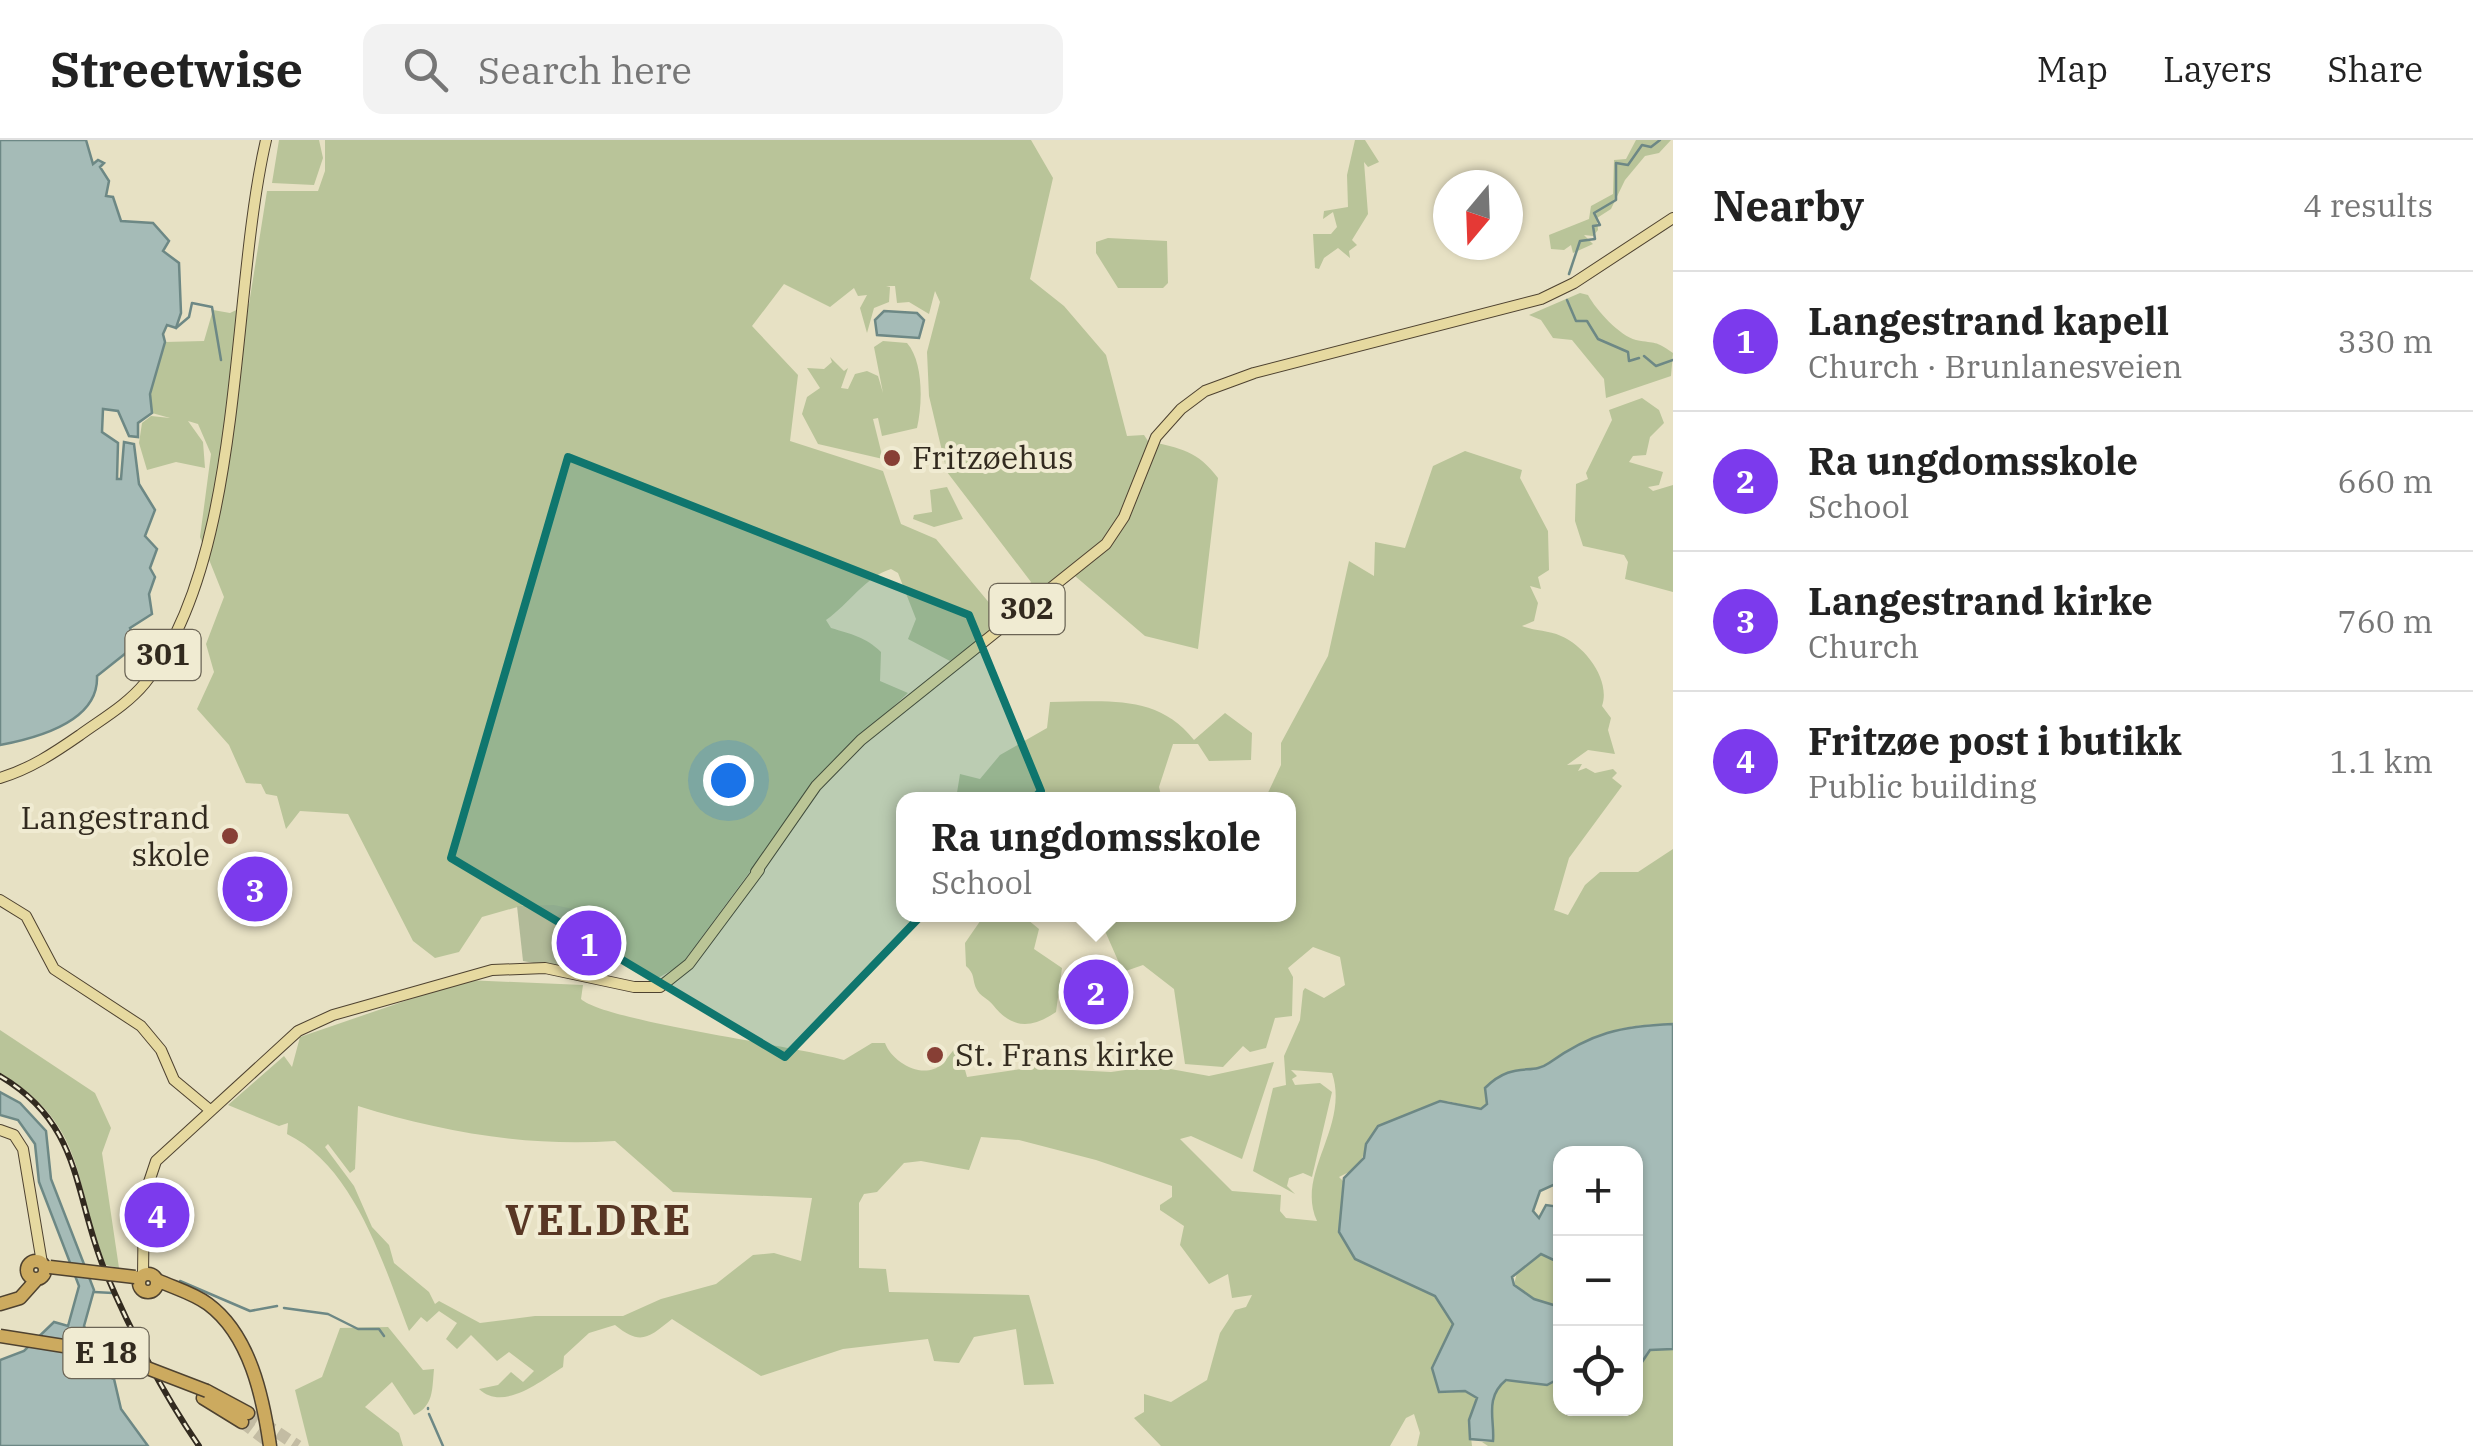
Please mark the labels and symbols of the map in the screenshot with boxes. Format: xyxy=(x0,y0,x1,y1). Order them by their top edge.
north arrow xyxy=(1433,170,1523,260)
place label: Fritzøehus xyxy=(912,436,1074,478)
marker: Fritzøehus xyxy=(881,447,903,469)
road number: 302 xyxy=(990,584,1064,634)
road number: 301 xyxy=(126,630,200,680)
your location xyxy=(703,755,754,806)
place label: Langestrand skole xyxy=(20,796,210,875)
marker: Langestrand skole xyxy=(219,825,241,847)
pin: 3 xyxy=(222,852,288,926)
pin: 1 xyxy=(556,906,622,980)
pin: 2 xyxy=(1064,954,1128,1030)
place label: St. Frans kirke xyxy=(955,1033,1174,1075)
marker: St. Frans kirke xyxy=(924,1044,946,1066)
pin: 4 xyxy=(124,1178,190,1252)
district label: VELDRE xyxy=(505,1192,693,1247)
road number: E 18 xyxy=(64,1328,148,1378)

